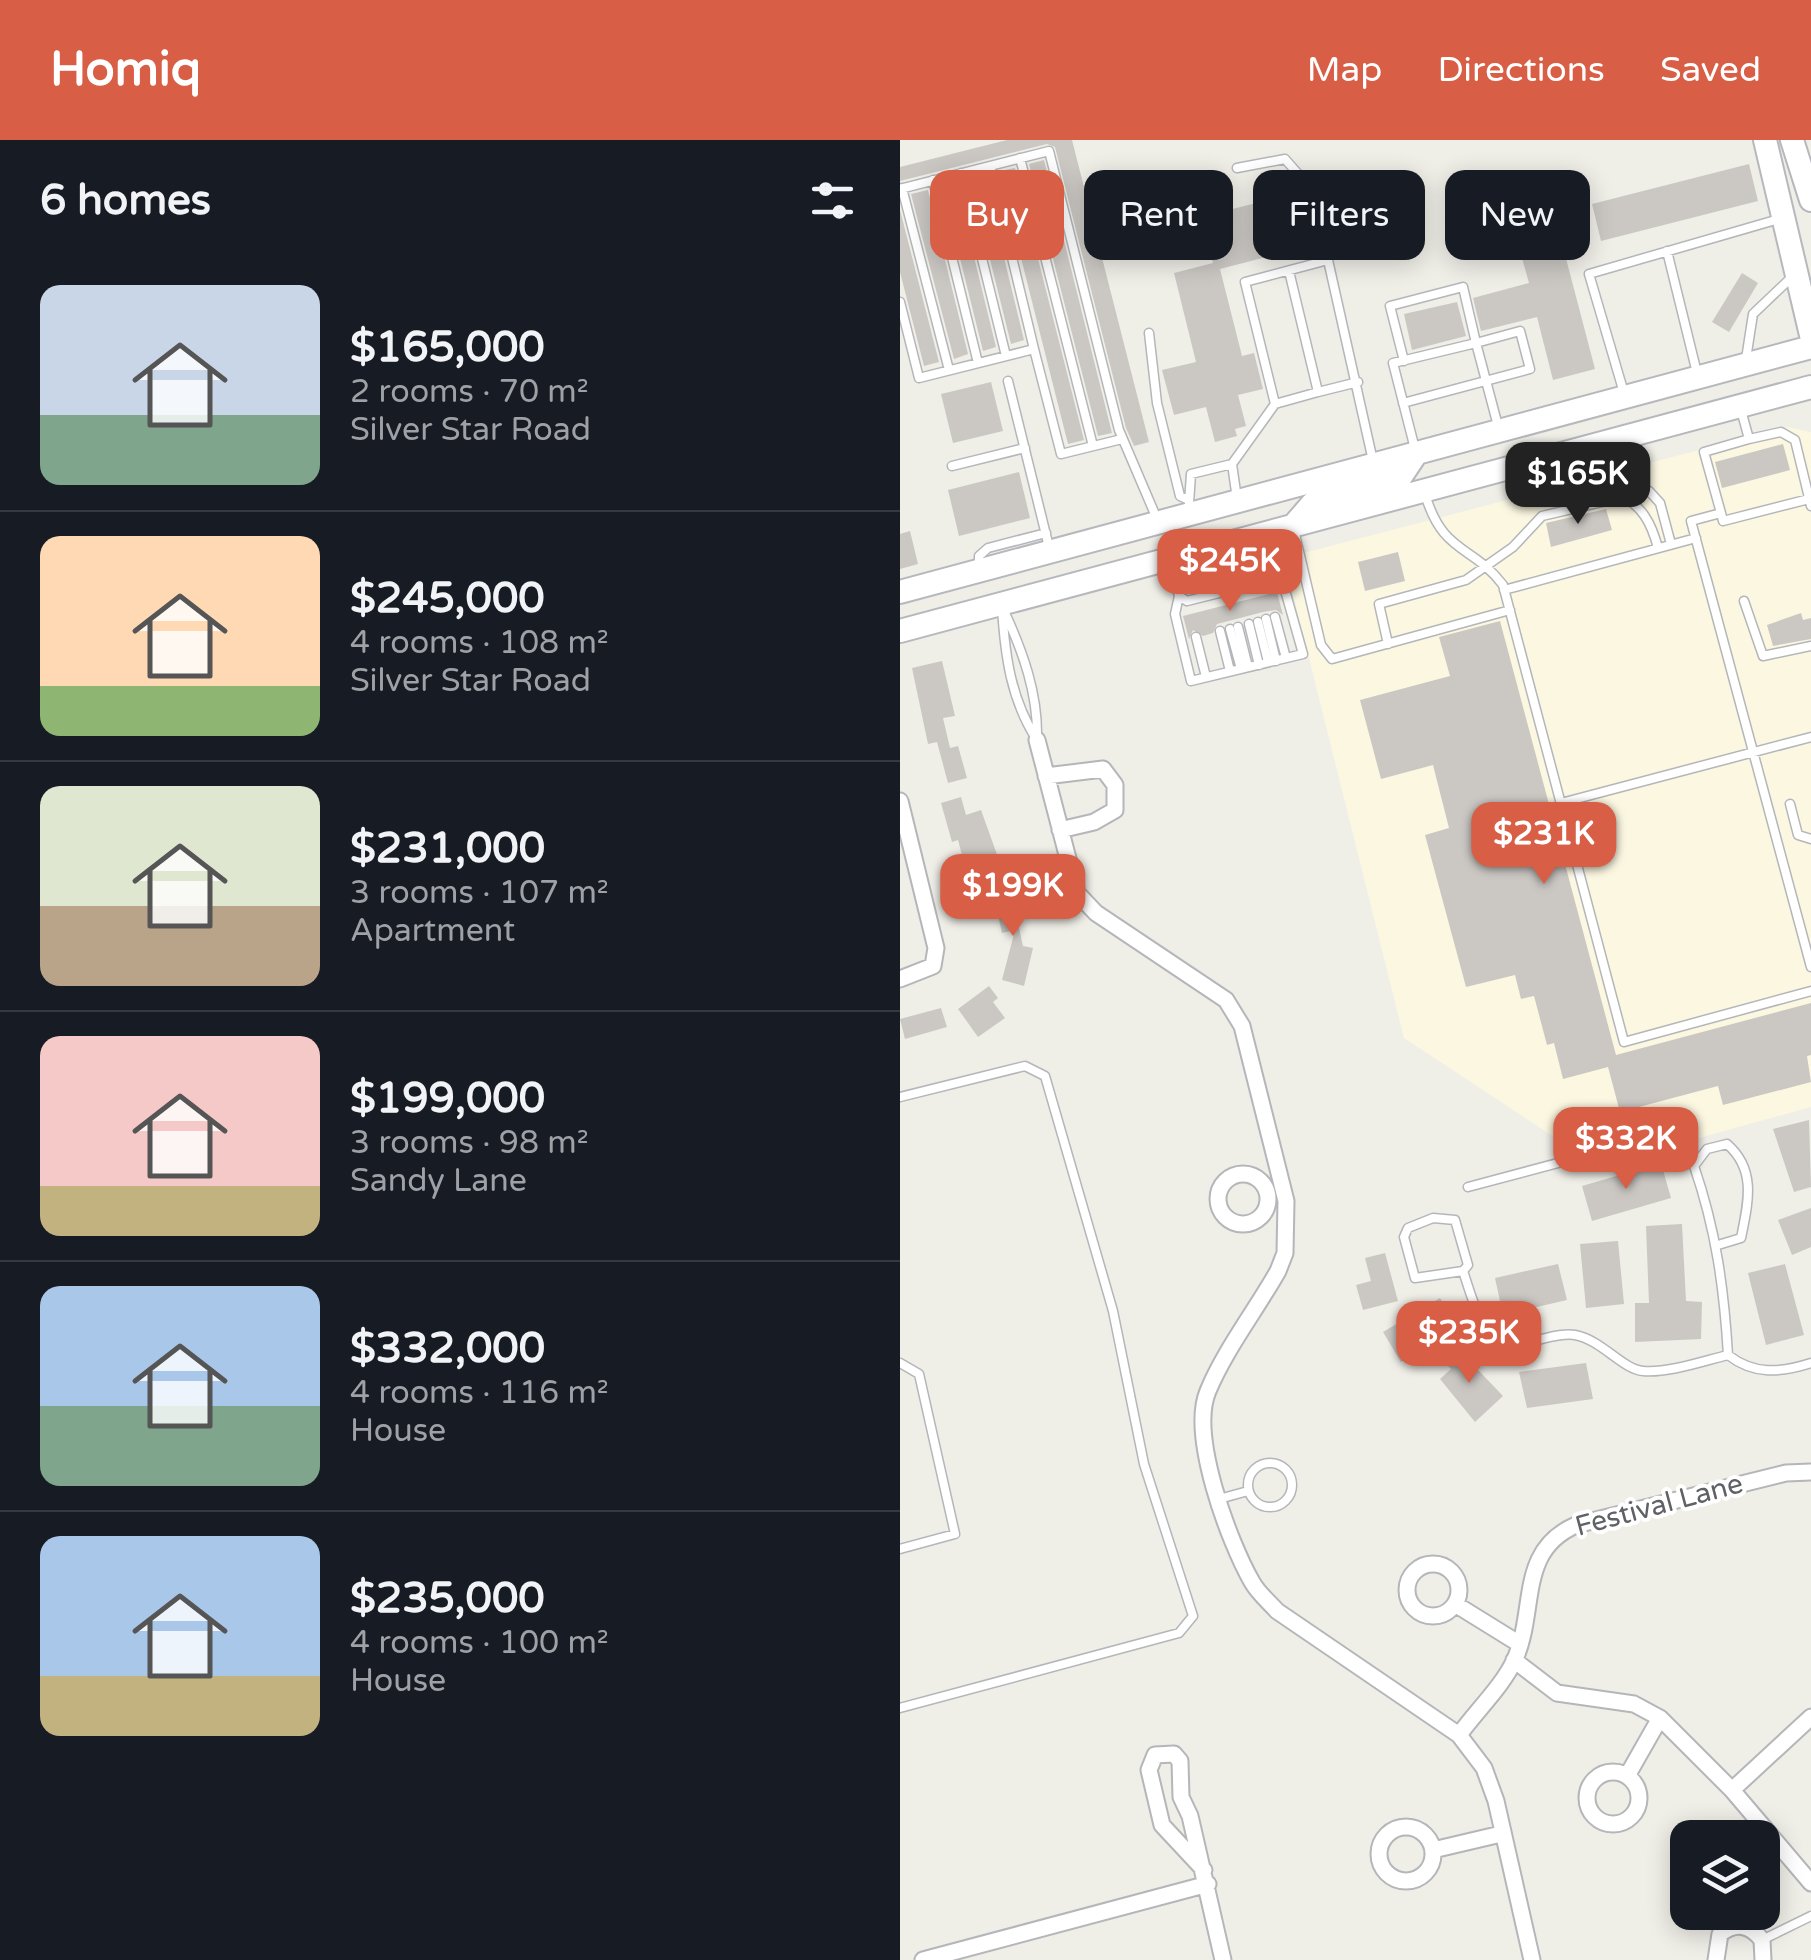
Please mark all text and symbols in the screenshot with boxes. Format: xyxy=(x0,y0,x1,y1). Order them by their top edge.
text: Homiq xyxy=(50,41,201,99)
text: Map xyxy=(1307,49,1382,91)
text: Directions xyxy=(1437,49,1605,91)
text: Saved xyxy=(1660,49,1761,91)
chip: Buy xyxy=(930,170,1064,260)
chip: Rent xyxy=(1084,170,1233,260)
chip: Filters xyxy=(1253,170,1425,260)
chip: New xyxy=(1445,170,1590,260)
icon: filters xyxy=(805,173,860,228)
text: 6 homes xyxy=(40,175,211,226)
text: $165,000 xyxy=(350,322,545,373)
icon: home xyxy=(120,325,240,445)
text: 2 rooms · 70 m² xyxy=(350,373,589,411)
text: Silver Star Road xyxy=(350,411,591,449)
pin: $165K xyxy=(1508,442,1648,527)
text: $165K xyxy=(1527,455,1629,493)
pin: $245K xyxy=(1160,529,1300,614)
text: $245K xyxy=(1179,542,1281,580)
text: $245,000 xyxy=(350,573,545,624)
icon: home xyxy=(120,576,240,696)
text: 4 rooms · 108 m² xyxy=(350,624,609,662)
text: Silver Star Road xyxy=(350,662,591,700)
pin: $231K xyxy=(1474,802,1614,887)
text: $231K xyxy=(1493,815,1595,853)
text: $231,000 xyxy=(350,823,545,874)
icon: home xyxy=(120,826,240,946)
pin: $199K xyxy=(943,854,1083,939)
text: $199K xyxy=(962,867,1064,905)
text: 3 rooms · 107 m² xyxy=(350,874,609,912)
text: Apartment xyxy=(350,912,515,950)
text: $199,000 xyxy=(350,1073,545,1124)
icon: home xyxy=(120,1076,240,1196)
pin: $332K xyxy=(1556,1107,1696,1192)
text: $332K xyxy=(1575,1120,1677,1158)
text: 3 rooms · 98 m² xyxy=(350,1124,589,1162)
text: Sandy Lane xyxy=(350,1162,527,1200)
pin: $235K xyxy=(1399,1301,1539,1386)
text: $235K xyxy=(1418,1314,1520,1352)
text: $332,000 xyxy=(350,1323,545,1374)
icon: home xyxy=(120,1326,240,1446)
text: 4 rooms · 116 m² xyxy=(350,1374,609,1412)
text: House xyxy=(350,1412,446,1450)
street label: Festival Lane xyxy=(1571,1466,1747,1544)
text: $235,000 xyxy=(350,1573,545,1624)
icon: home xyxy=(120,1576,240,1696)
text: 4 rooms · 100 m² xyxy=(350,1624,609,1662)
text: House xyxy=(350,1662,446,1700)
map controls xyxy=(1670,1820,1780,1930)
button: layers xyxy=(1670,1820,1780,1930)

